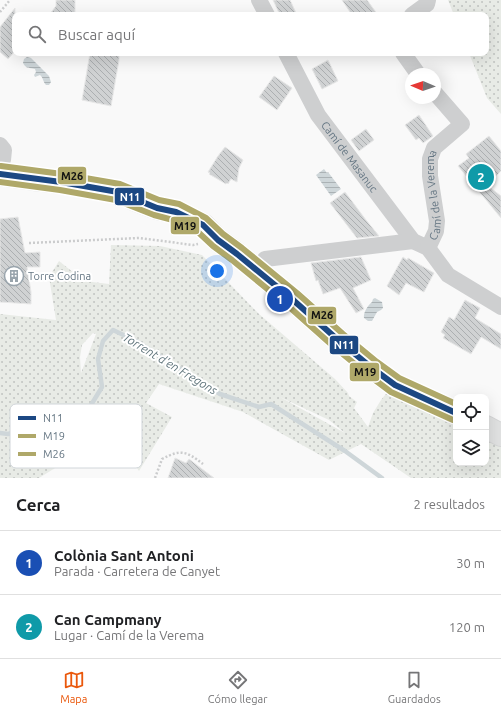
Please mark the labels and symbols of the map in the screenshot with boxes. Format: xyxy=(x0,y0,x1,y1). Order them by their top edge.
north arrow xyxy=(405,68,441,104)
street label: Camí de Masanuc xyxy=(319,119,380,194)
street label: Camí de la Verema xyxy=(424,148,443,242)
pin: 2 xyxy=(468,162,494,192)
line badge: M26 xyxy=(57,166,87,185)
text: M26 xyxy=(61,170,83,182)
line badge: N11 xyxy=(114,187,145,206)
text: N11 xyxy=(120,191,140,203)
line badge: M19 xyxy=(170,216,200,235)
text: M19 xyxy=(174,220,196,232)
your location xyxy=(207,261,227,281)
building icon: Torre Codina xyxy=(3,265,25,287)
place label: Torre Codina xyxy=(28,270,91,282)
pin: 1 xyxy=(267,284,293,314)
line badge: M26 xyxy=(307,306,337,325)
text: M26 xyxy=(311,309,333,321)
water label: Torrent d'en Fregons xyxy=(121,330,220,397)
line badge: N11 xyxy=(329,335,359,355)
text: N11 xyxy=(334,339,354,351)
line badge: M19 xyxy=(349,362,380,382)
text: M19 xyxy=(354,366,376,378)
legend xyxy=(10,404,142,468)
text: N11 xyxy=(43,412,63,424)
text: M19 xyxy=(43,430,65,442)
text: M26 xyxy=(43,448,65,460)

